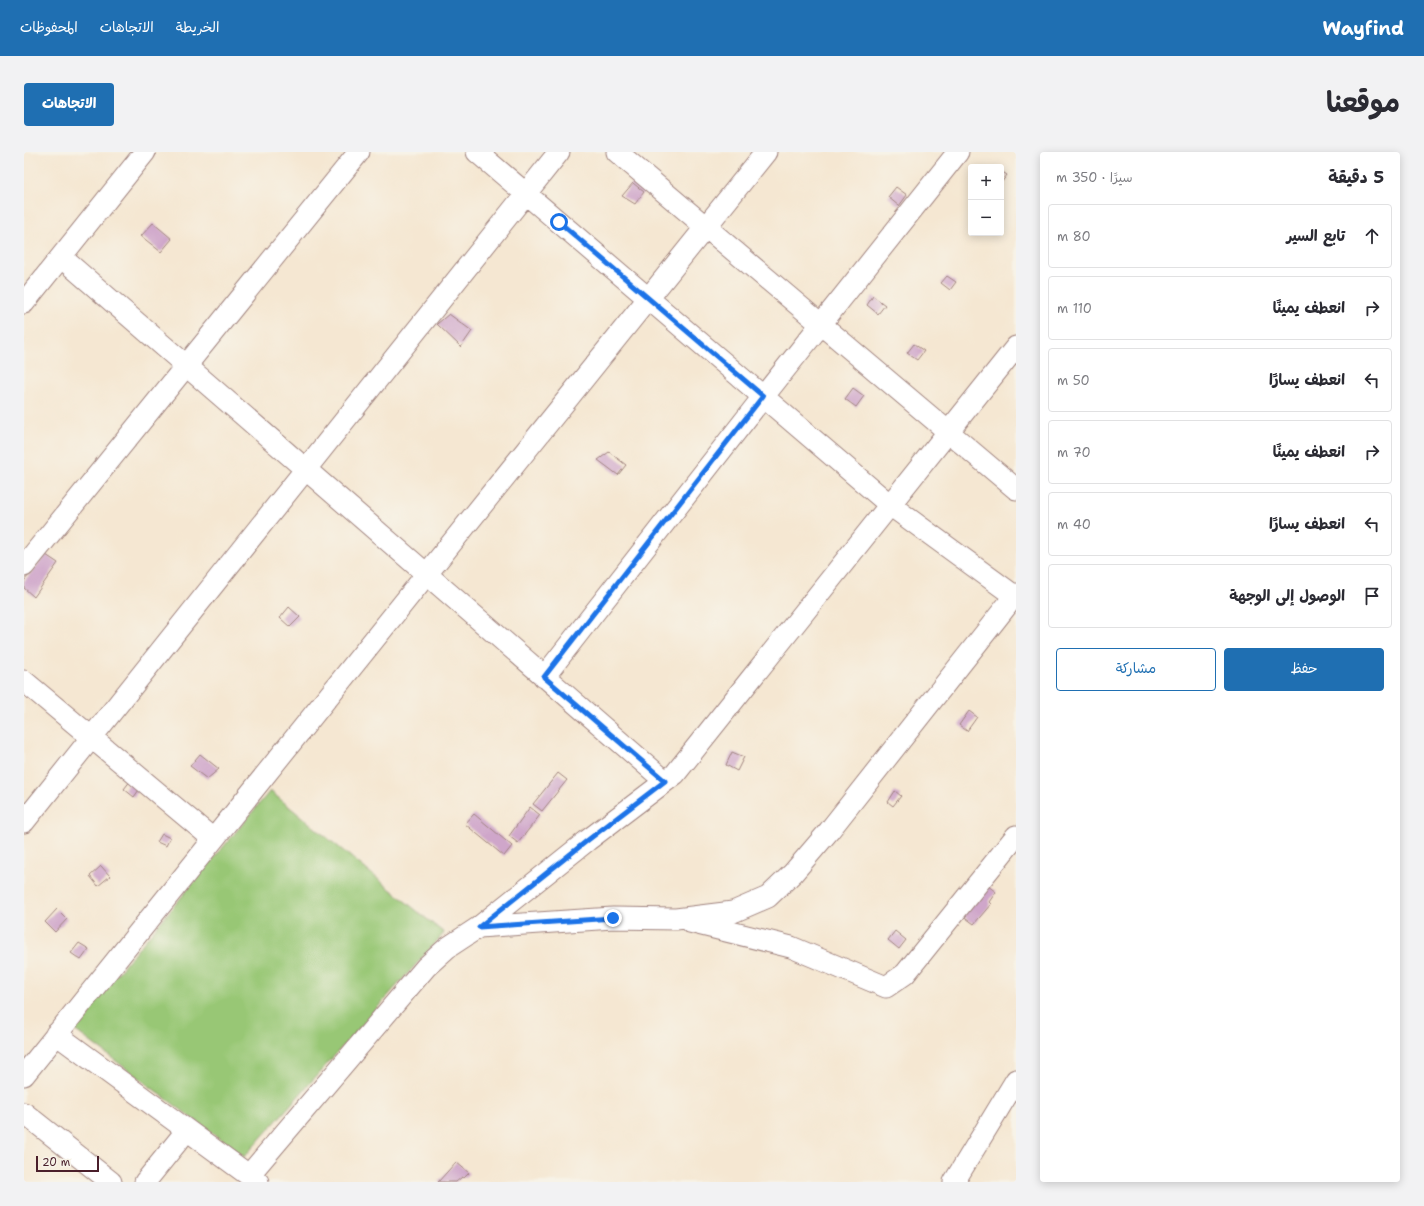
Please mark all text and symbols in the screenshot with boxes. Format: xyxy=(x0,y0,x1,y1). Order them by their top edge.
text: Wayfind xyxy=(1323,16,1404,41)
text: المحفوظات xyxy=(20,18,78,36)
text: الاتجاهات xyxy=(100,18,154,36)
text: الخريطة xyxy=(176,18,219,36)
button: الاتجاهات xyxy=(24,83,114,126)
text: موقعنا xyxy=(1326,83,1400,121)
map controls xyxy=(968,164,1004,236)
button: + xyxy=(968,164,1004,200)
text: 5 دقيقة xyxy=(1328,166,1384,188)
text: سيرًا · 350 m xyxy=(1056,169,1132,186)
button: − xyxy=(968,200,1004,236)
route start xyxy=(550,213,568,231)
icon: ahead xyxy=(1361,225,1383,247)
text: تابع السير xyxy=(1286,226,1345,246)
text: 80 m xyxy=(1057,228,1091,245)
icon: right xyxy=(1361,297,1383,319)
text: انعطف يمينًا xyxy=(1273,298,1345,318)
text: 110 m xyxy=(1057,300,1092,317)
icon: left xyxy=(1361,369,1383,391)
text: انعطف يسارًا xyxy=(1269,370,1345,390)
text: 50 m xyxy=(1057,372,1090,389)
icon: right xyxy=(1361,441,1383,463)
text: انعطف يمينًا xyxy=(1273,442,1345,462)
text: 70 m xyxy=(1057,444,1091,461)
icon: left xyxy=(1361,513,1383,535)
text: انعطف يسارًا xyxy=(1269,514,1345,534)
text: 40 m xyxy=(1057,516,1091,533)
icon: arrive xyxy=(1361,585,1383,607)
text: الوصول إلى الوجهة xyxy=(1229,586,1345,606)
button: مشاركة xyxy=(1056,648,1216,691)
button: حفظ xyxy=(1224,648,1384,691)
route end xyxy=(604,909,622,927)
scale bar xyxy=(36,1154,99,1173)
text: 20 m xyxy=(42,1155,70,1170)

